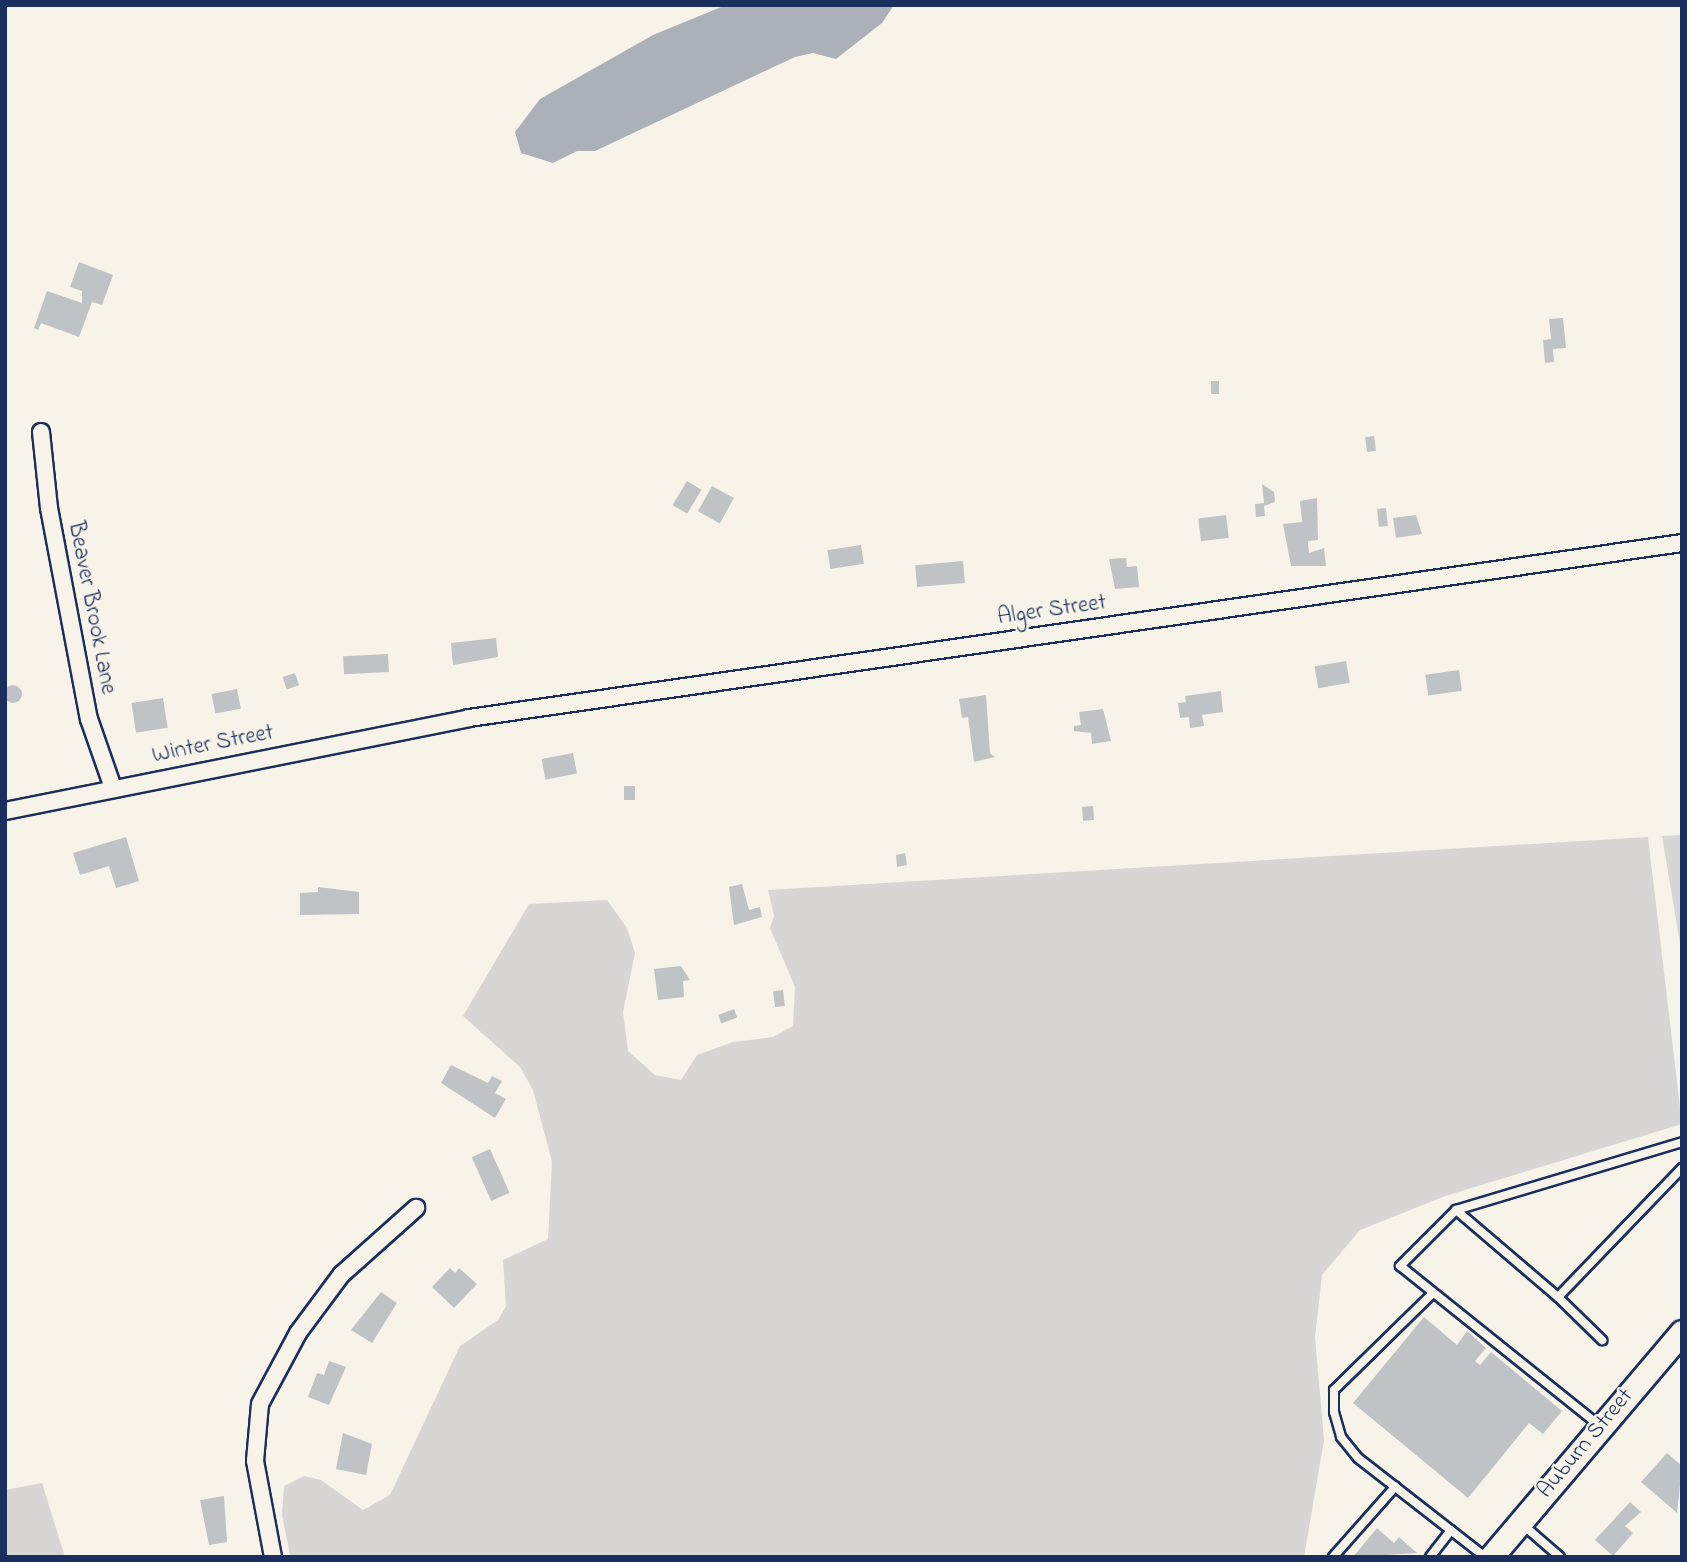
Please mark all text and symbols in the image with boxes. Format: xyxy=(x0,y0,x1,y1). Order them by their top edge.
street label: Beaver Brook Lane xyxy=(61,519,121,697)
street label: Alger Street xyxy=(996,590,1108,632)
street label: Winter Street xyxy=(150,720,276,770)
street label: Auburn Street xyxy=(1532,1384,1640,1504)

